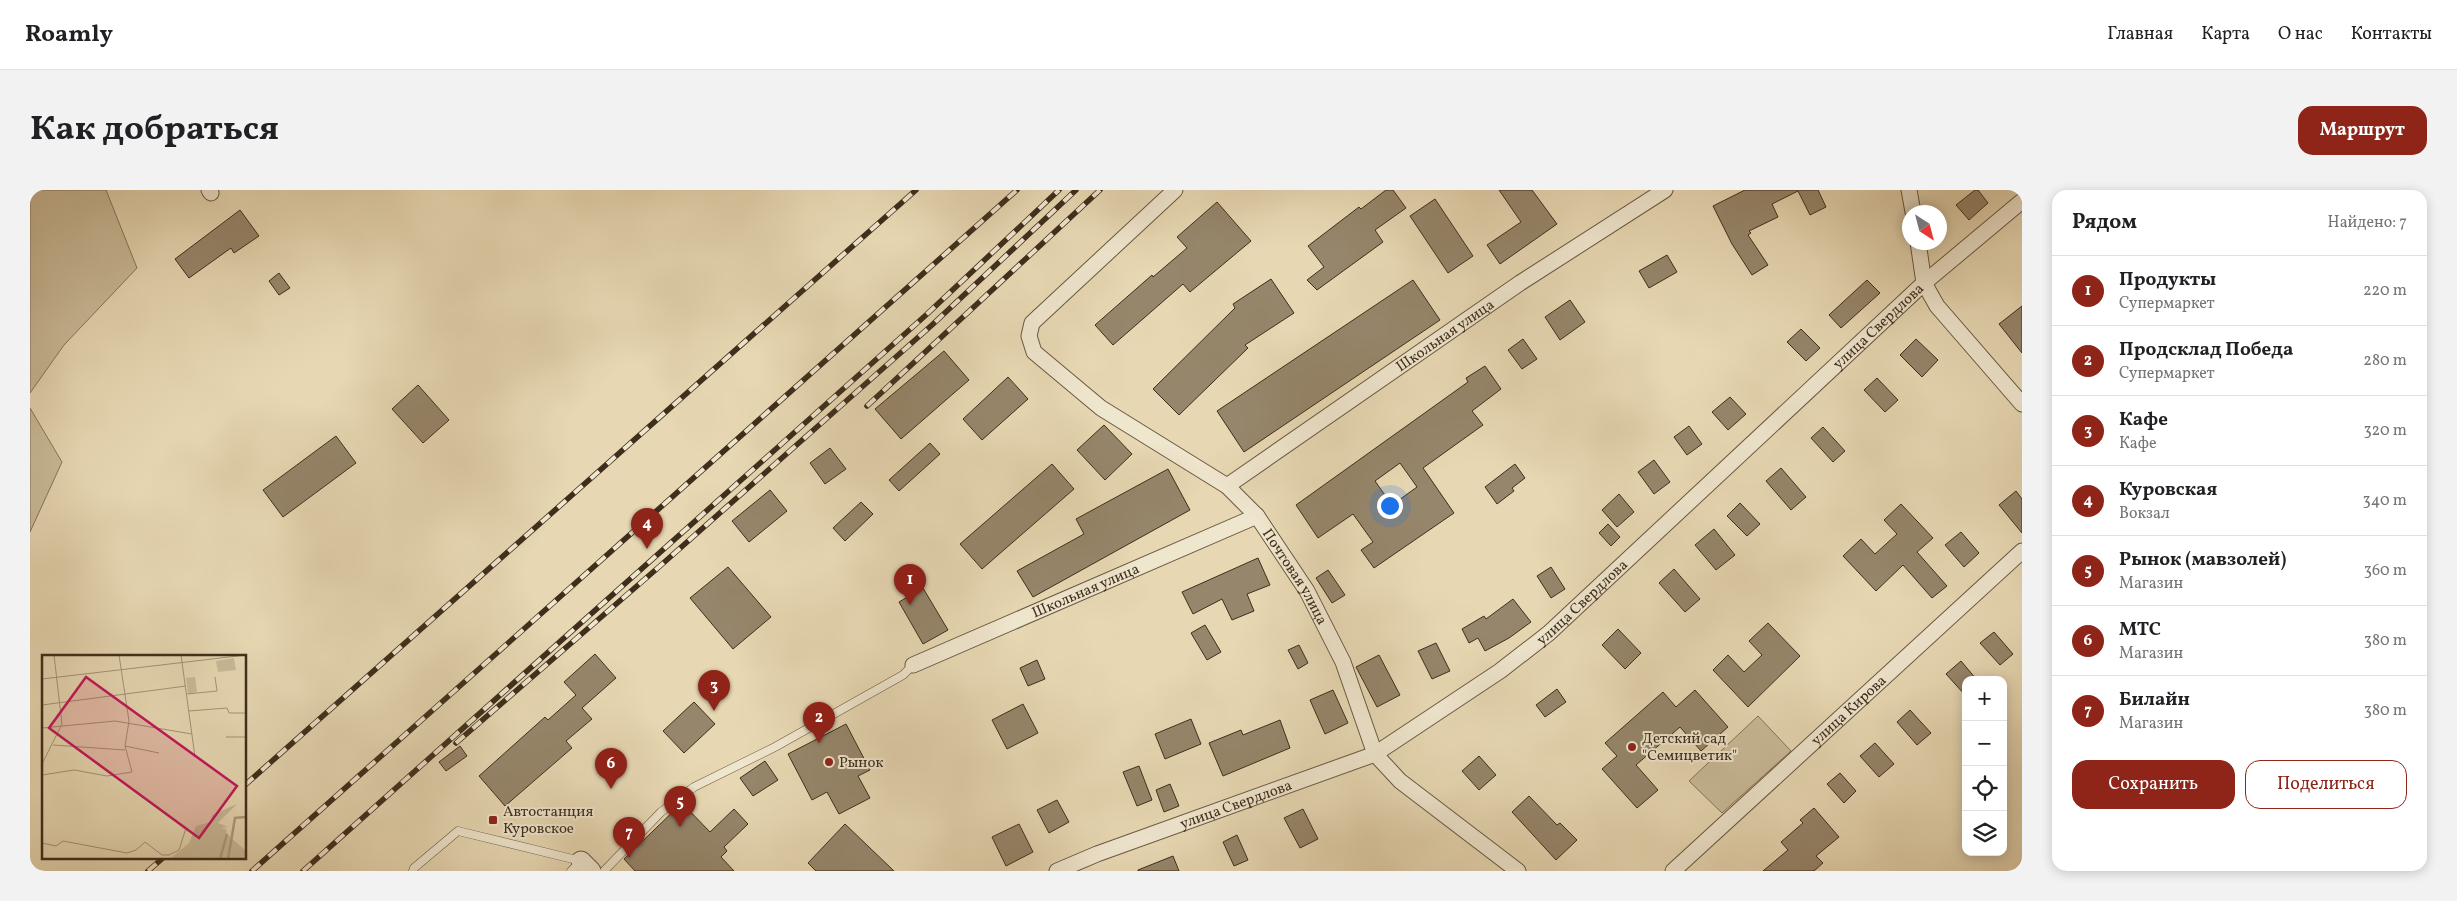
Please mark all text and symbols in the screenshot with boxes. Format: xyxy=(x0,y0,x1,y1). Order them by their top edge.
text: Roamly xyxy=(25,18,113,52)
text: Главная xyxy=(2107,22,2173,47)
text: Карта xyxy=(2201,22,2250,47)
text: О нас xyxy=(2278,22,2323,47)
text: Контакты xyxy=(2351,22,2432,47)
text: Как добраться xyxy=(30,106,279,154)
button: Маршрут xyxy=(2298,106,2427,155)
north arrow xyxy=(1902,205,1947,250)
text: Рядом xyxy=(2072,208,2137,237)
text: Найдено: 7 xyxy=(2328,212,2407,234)
text: Продукты xyxy=(2119,267,2216,293)
street label: улица Свердлова xyxy=(1829,279,1929,375)
text: 1 xyxy=(2085,280,2091,302)
text: 220 m xyxy=(2363,280,2407,302)
text: Супермаркет xyxy=(2119,293,2215,315)
street label: Школьная улица xyxy=(1392,295,1499,378)
text: Продсклад Победа xyxy=(2119,337,2293,363)
text: 2 xyxy=(2084,350,2092,372)
text: 280 m xyxy=(2363,350,2407,372)
text: Супермаркет xyxy=(2119,363,2215,385)
text: Кафе xyxy=(2119,407,2168,433)
text: 3 xyxy=(2084,420,2092,442)
text: 320 m xyxy=(2363,420,2407,442)
text: Кафе xyxy=(2119,433,2157,455)
text: Куровская xyxy=(2119,477,2217,503)
text: 4 xyxy=(2083,490,2093,512)
text: 340 m xyxy=(2363,490,2407,512)
your location xyxy=(1377,493,1403,519)
text: Вокзал xyxy=(2119,503,2170,525)
pin: 4 xyxy=(631,508,663,549)
street label: Почтовая улица xyxy=(1256,525,1332,629)
text: Рынок (мавзолей) xyxy=(2119,547,2286,573)
street label: улица Свердлова xyxy=(1533,556,1633,651)
street label: Школьная улица xyxy=(1029,559,1143,624)
text: 5 xyxy=(2084,560,2092,582)
text: 360 m xyxy=(2364,560,2407,582)
pin: 1 xyxy=(894,564,926,605)
text: Магазин xyxy=(2119,573,2183,595)
text: МТС xyxy=(2119,617,2161,643)
text: 6 xyxy=(2084,630,2092,652)
text: 380 m xyxy=(2364,630,2407,652)
text: Магазин xyxy=(2119,643,2183,665)
inset map xyxy=(42,655,246,858)
pin: 3 xyxy=(698,670,730,711)
street label: улица Кирова xyxy=(1807,671,1892,751)
map controls xyxy=(1962,676,2007,856)
button: + xyxy=(1962,676,2007,721)
text: Билайн xyxy=(2119,687,2190,713)
text: 7 xyxy=(2084,700,2092,722)
text: 380 m xyxy=(2364,700,2407,722)
pin: 2 xyxy=(803,702,835,743)
text: Магазин xyxy=(2119,713,2183,735)
button: − xyxy=(1962,721,2007,766)
place label: Детский сад "Семицветик" xyxy=(1642,729,1737,767)
marker: Детский сад "Семицветик" xyxy=(1626,741,1638,753)
pin: 6 xyxy=(595,748,627,789)
place label: Рынок xyxy=(839,753,883,774)
marker: Рынок xyxy=(823,756,835,768)
button: Сохранить xyxy=(2072,760,2235,809)
button: Поделиться xyxy=(2245,760,2407,809)
button: locate xyxy=(1962,766,2007,811)
street label: улица Свердлова xyxy=(1177,776,1295,835)
pin: 5 xyxy=(664,786,696,827)
place label: Автостанция Куровское xyxy=(503,802,593,840)
button: layers xyxy=(1962,811,2007,856)
marker: Автостанция Куровское xyxy=(487,814,499,826)
pin: 7 xyxy=(613,817,645,858)

